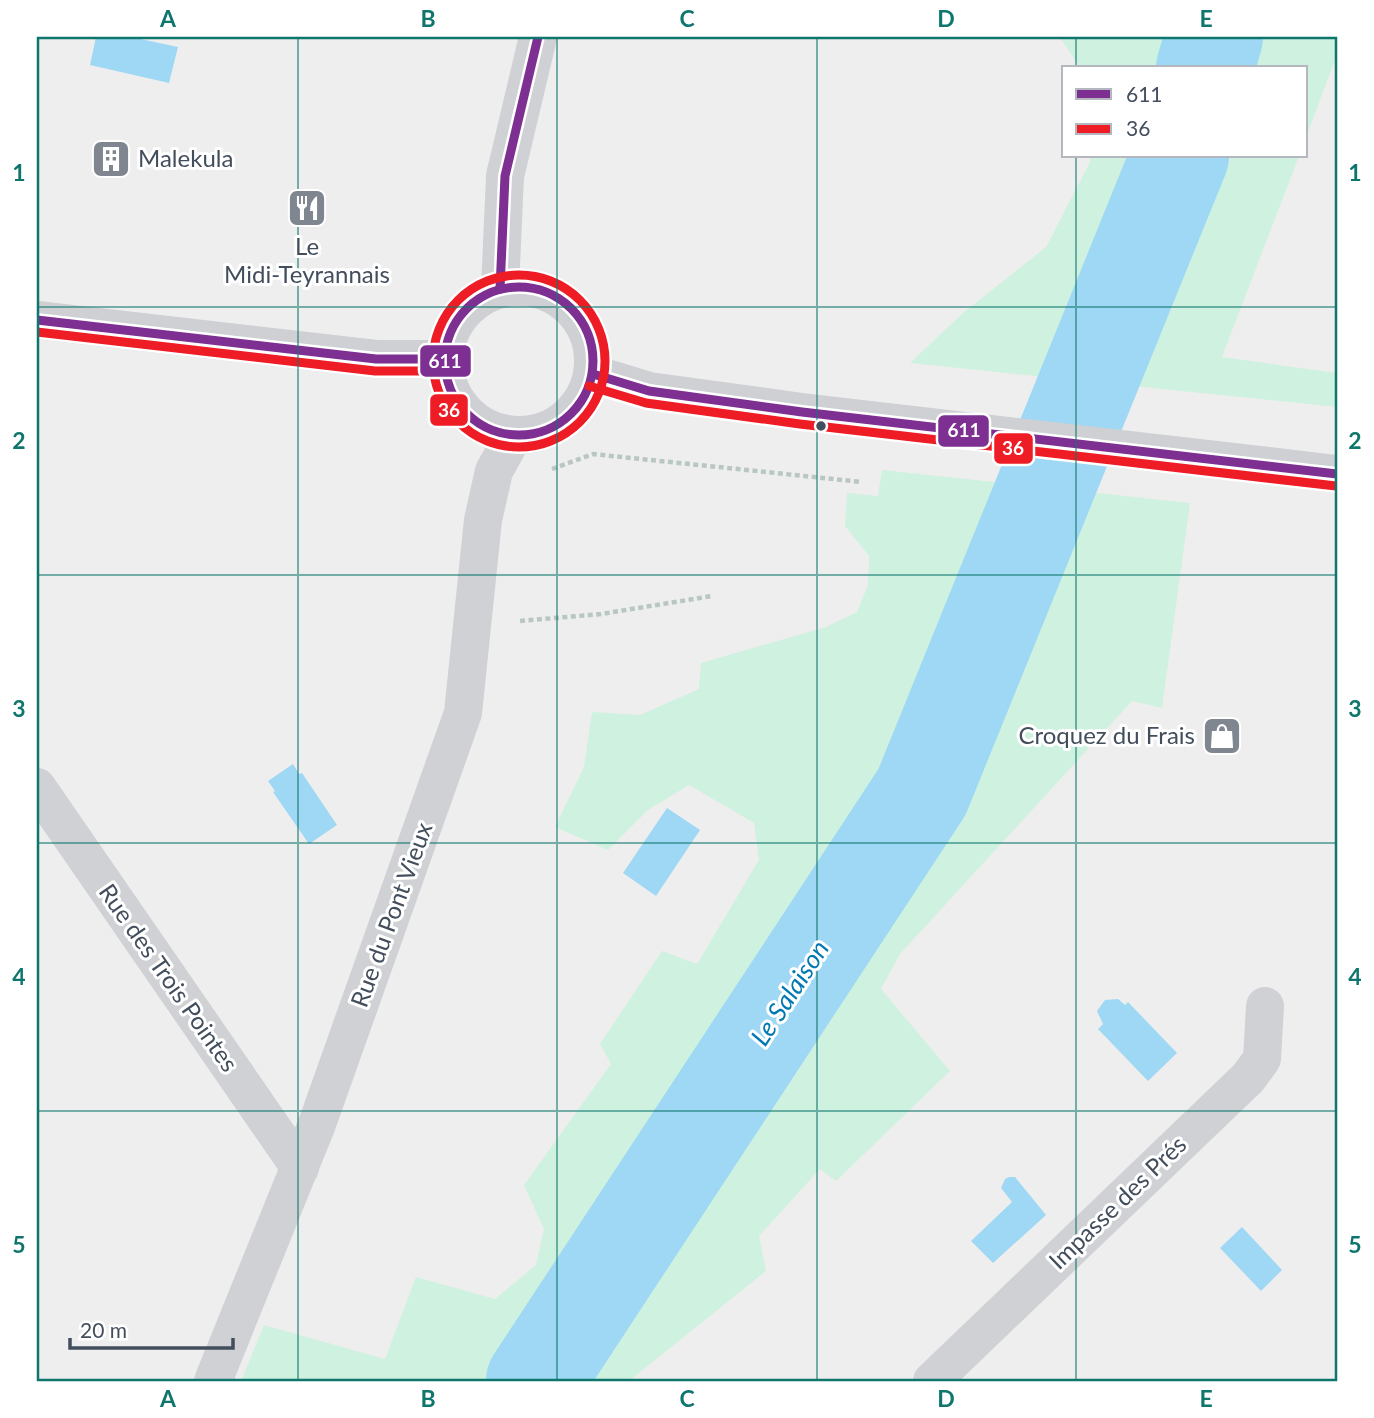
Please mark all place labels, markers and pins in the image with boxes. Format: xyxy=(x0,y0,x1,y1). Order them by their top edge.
building icon: Malekula xyxy=(90,138,132,180)
place label: Malekula xyxy=(138,143,233,172)
restaurant icon: Le Midi-Teyrannais xyxy=(286,187,328,229)
place label: Le Midi-Teyrannais xyxy=(224,231,390,288)
unlabelled marker xyxy=(814,419,828,433)
shop icon: Croquez du Frais xyxy=(1201,715,1243,757)
place label: Croquez du Frais xyxy=(1019,720,1195,749)

